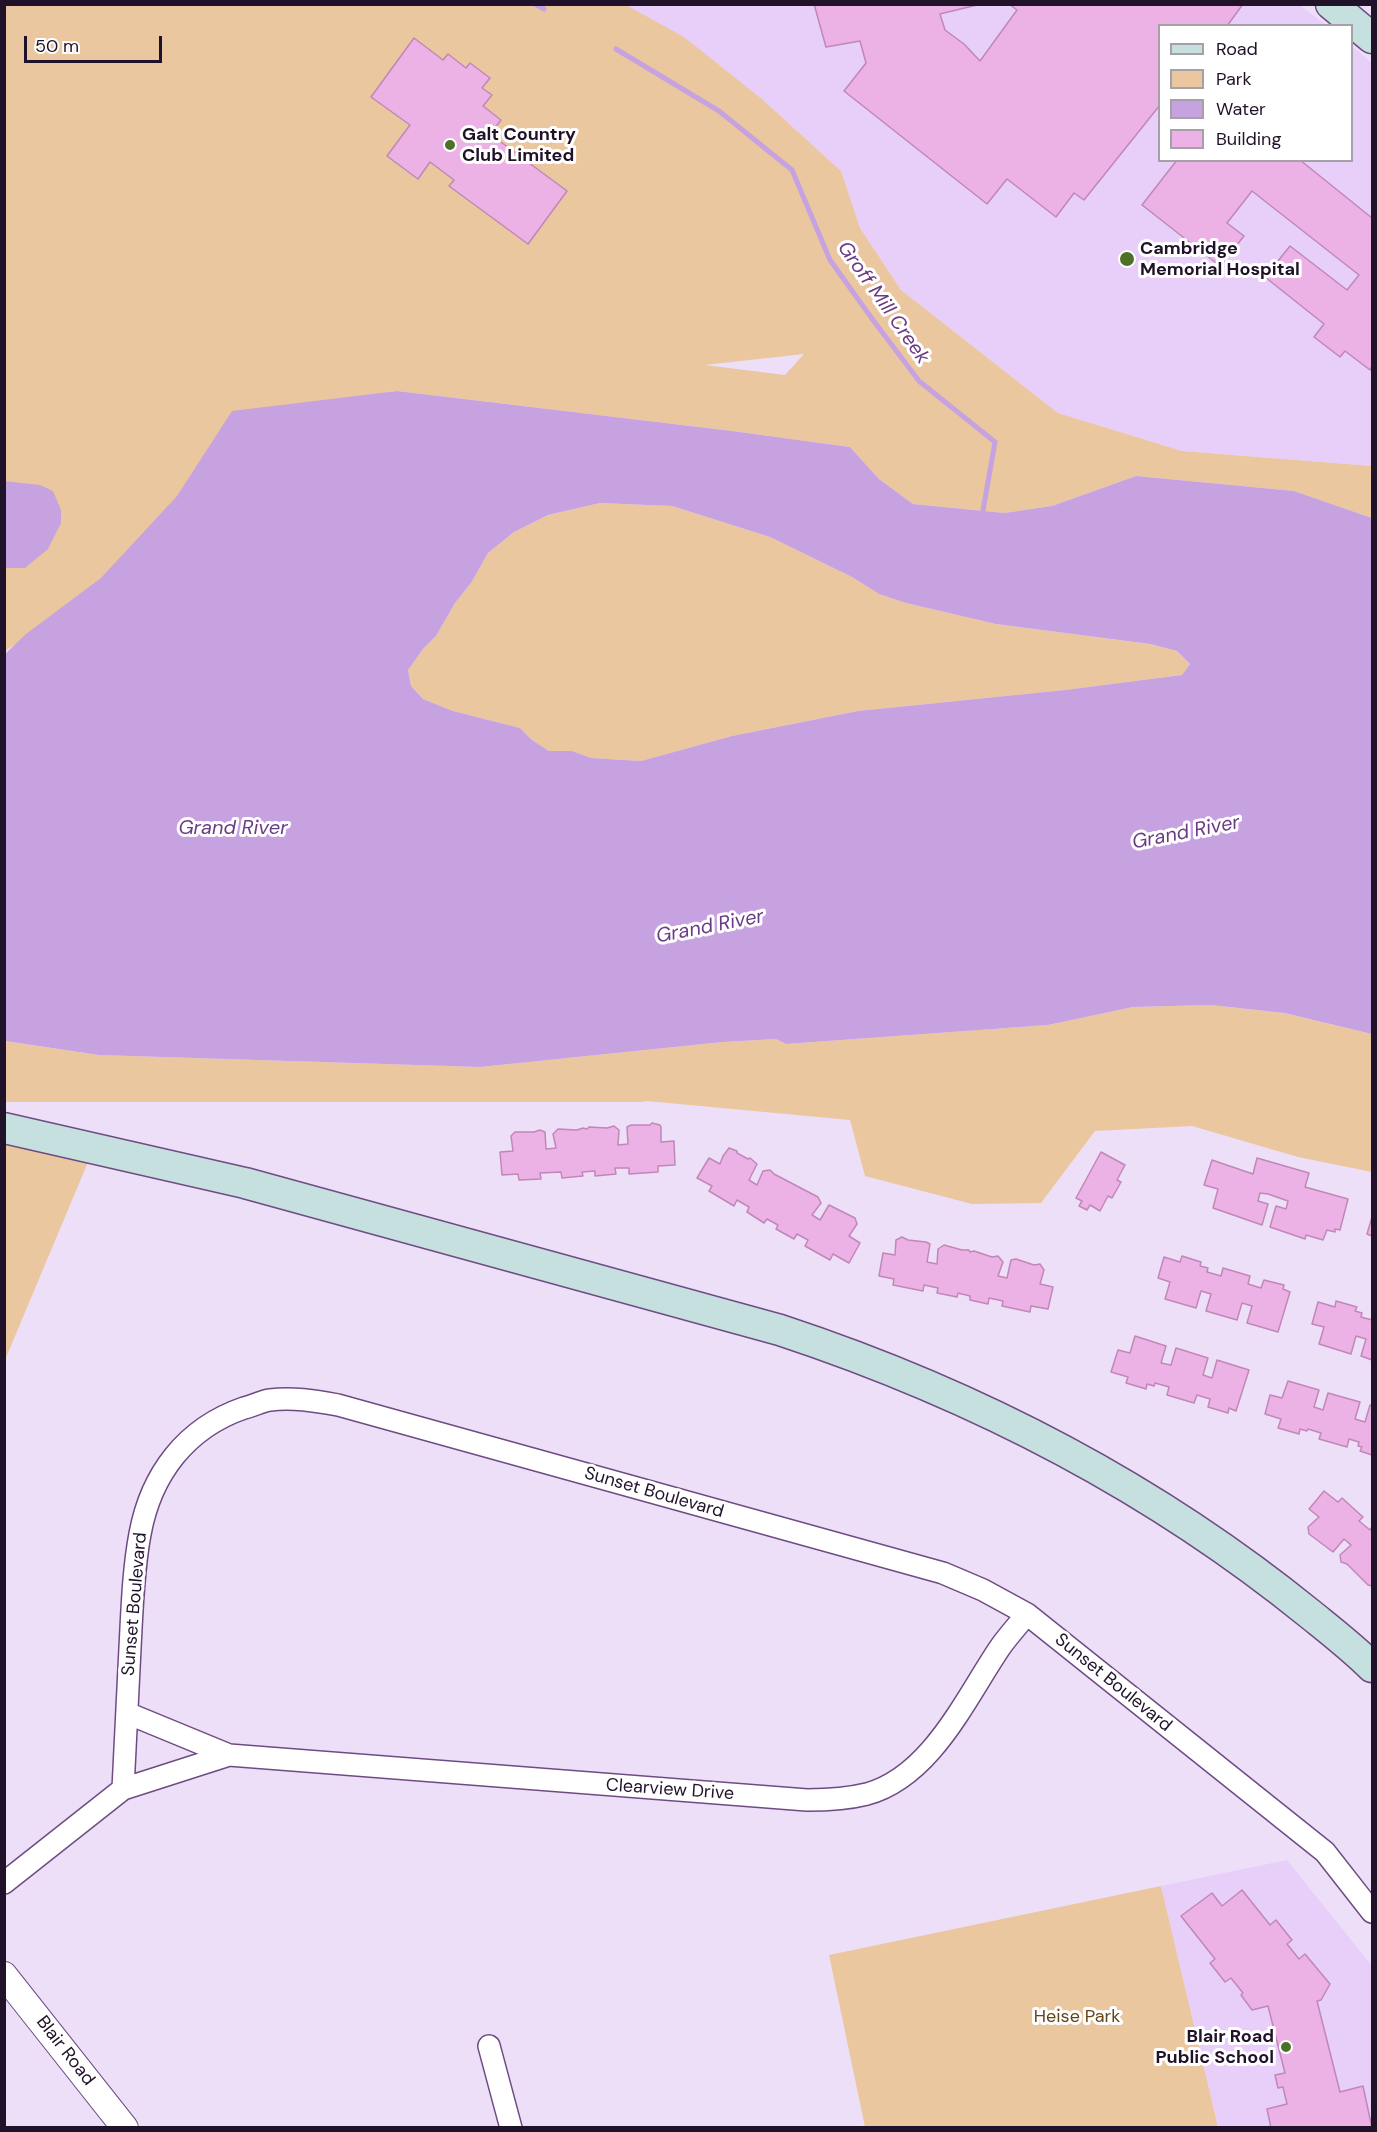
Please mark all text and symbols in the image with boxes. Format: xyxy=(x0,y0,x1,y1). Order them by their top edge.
scale bar xyxy=(27,24,165,62)
legend xyxy=(1158,24,1353,162)
text: 50 m xyxy=(35,34,79,58)
text: Road xyxy=(1216,37,1258,61)
text: Park xyxy=(1216,67,1252,91)
text: Water xyxy=(1216,97,1266,121)
place label: Galt Country Club Limited xyxy=(462,124,576,166)
text: Building xyxy=(1216,127,1281,151)
marker: Galt Country Club Limited xyxy=(443,138,457,152)
water label: Groff Mill Creek xyxy=(832,237,934,369)
place label: Cambridge Memorial Hospital xyxy=(1140,238,1300,280)
marker: Cambridge Memorial Hospital xyxy=(1118,250,1136,268)
water label: Grand River xyxy=(1130,811,1242,855)
water label: Grand River xyxy=(178,817,288,841)
water label: Grand River xyxy=(654,905,766,949)
street label: Sunset Boulevard xyxy=(582,1463,726,1523)
street label: Sunset Boulevard xyxy=(118,1531,152,1677)
street label: Sunset Boulevard xyxy=(1050,1629,1176,1737)
street label: Clearview Drive xyxy=(605,1775,735,1805)
park label: Heise Park xyxy=(1034,2006,1120,2028)
street label: Blair Road xyxy=(31,2012,99,2090)
place label: Blair Road Public School xyxy=(1155,2026,1274,2068)
marker: Blair Road Public School xyxy=(1279,2040,1293,2054)

